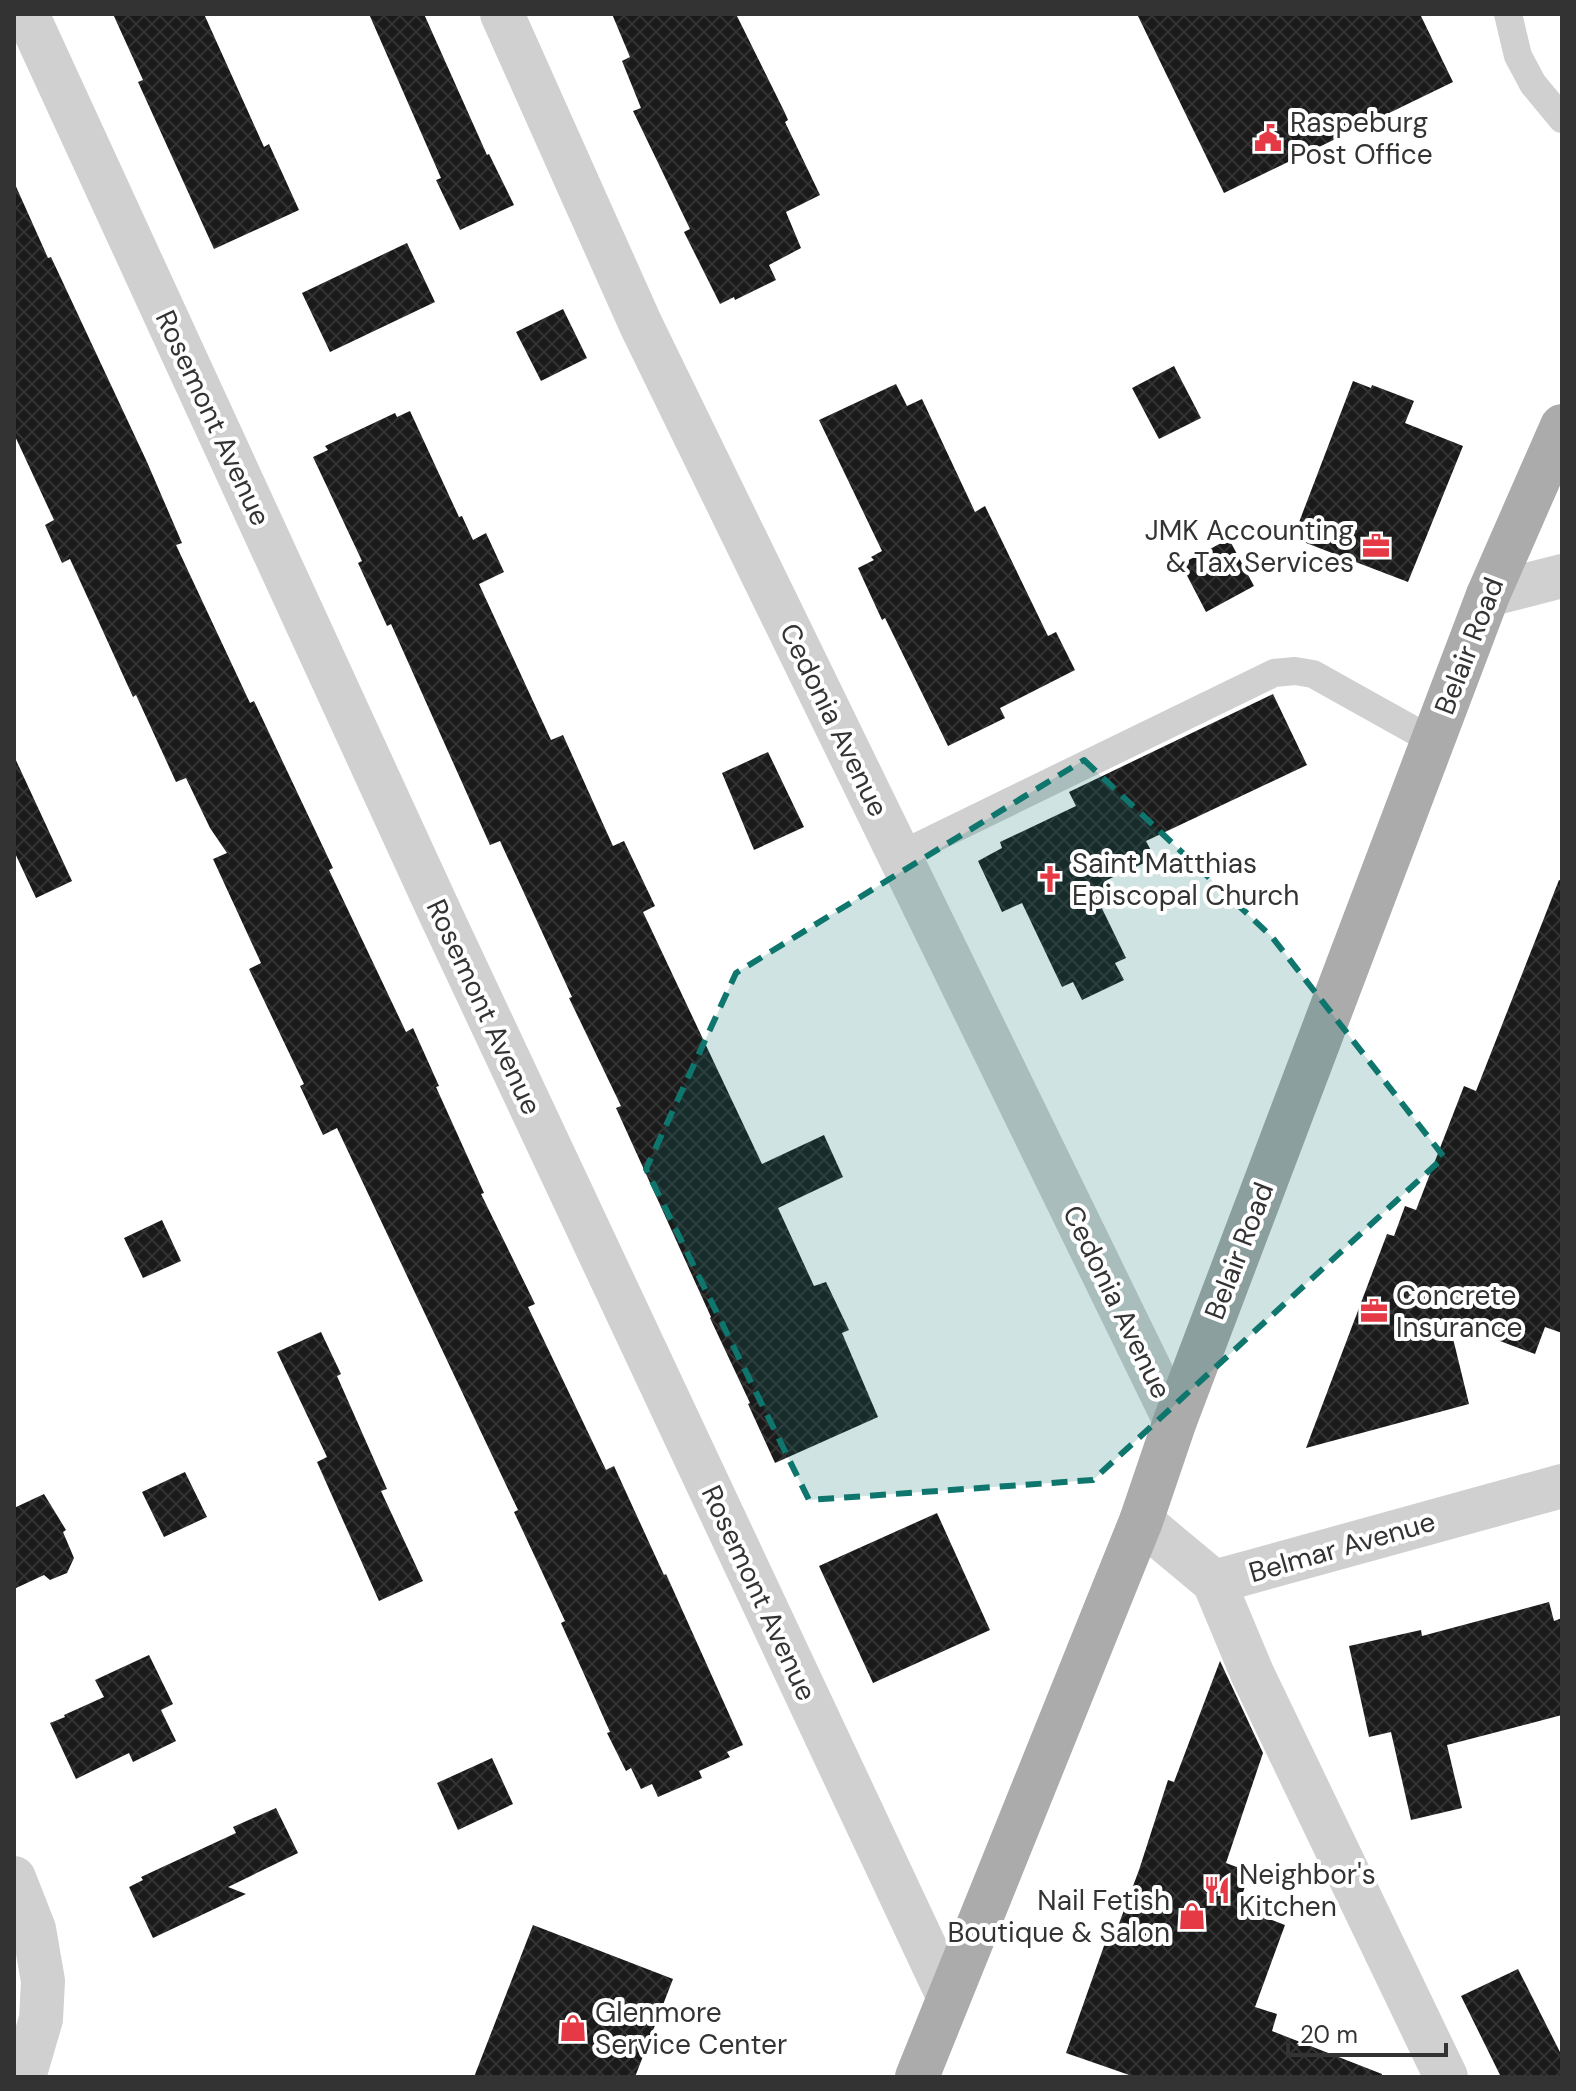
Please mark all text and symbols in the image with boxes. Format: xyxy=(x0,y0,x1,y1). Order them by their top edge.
place label: Raspeburg Post Office xyxy=(1290,104,1433,173)
public building icon: Raspeburg Post Office xyxy=(1253,123,1283,153)
street label: Rosemont Avenue xyxy=(147,304,279,532)
place label: JMK Accounting & Tax Services xyxy=(1145,512,1354,581)
office icon: JMK Accounting & Tax Services xyxy=(1361,531,1391,561)
street label: Belair Road xyxy=(1426,572,1512,720)
street label: Cedonia Avenue xyxy=(771,617,897,823)
place label: Saint Matthias Episcopal Church xyxy=(1072,845,1299,914)
church icon: Saint Matthias Episcopal Church xyxy=(1035,864,1065,894)
street label: Rosemont Avenue xyxy=(418,893,550,1121)
street label: Belair Road xyxy=(1196,1177,1282,1325)
street label: Cedonia Avenue xyxy=(1054,1199,1180,1405)
place label: Concrete Insurance xyxy=(1396,1277,1522,1346)
office icon: Concrete Insurance xyxy=(1359,1296,1389,1326)
street label: Rosemont Avenue xyxy=(693,1479,825,1707)
street label: Belmar Avenue xyxy=(1245,1503,1439,1591)
place label: Neighbor's Kitchen xyxy=(1239,1856,1376,1925)
restaurant icon: Neighbor's Kitchen xyxy=(1202,1875,1232,1905)
place label: Nail Fetish Boutique & Salon xyxy=(947,1882,1170,1951)
shop icon: Nail Fetish Boutique & Salon xyxy=(1177,1901,1207,1931)
place label: Glenmore Service Center xyxy=(595,1994,787,2063)
scale bar xyxy=(1288,2007,1446,2057)
shop icon: Glenmore Service Center xyxy=(558,2013,588,2043)
text: 20 m xyxy=(1300,2019,1358,2050)

